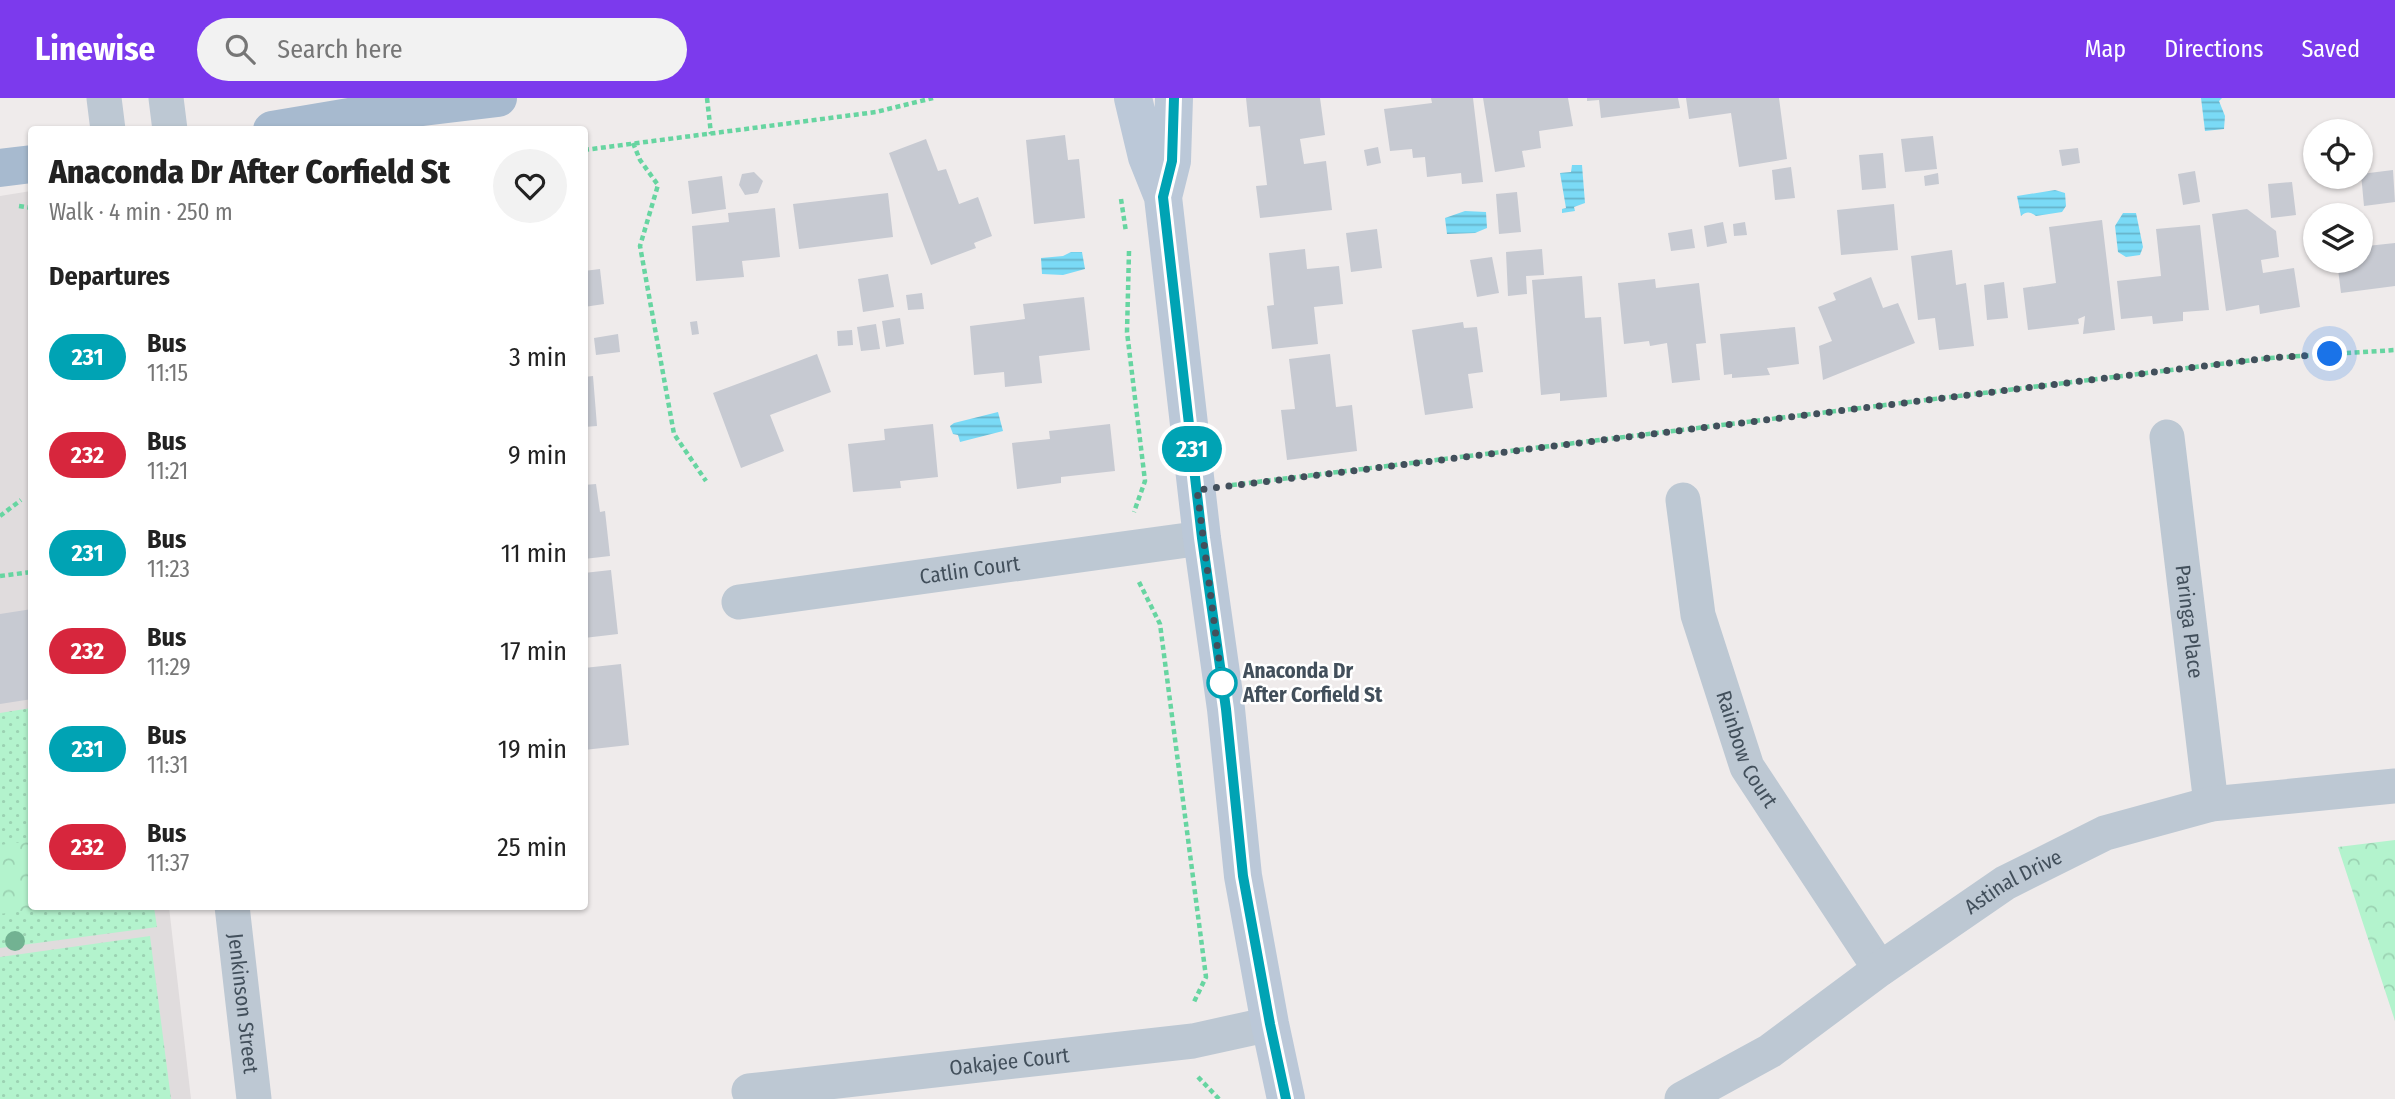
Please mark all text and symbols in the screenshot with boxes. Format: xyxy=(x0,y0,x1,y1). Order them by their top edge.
search box xyxy=(197,18,687,81)
text: Linewise xyxy=(35,29,155,69)
icon: search xyxy=(221,30,259,68)
text: Search here xyxy=(277,34,403,65)
text: Map xyxy=(2085,35,2126,63)
text: Directions xyxy=(2164,35,2263,63)
text: Saved xyxy=(2301,35,2360,63)
map controls xyxy=(2303,119,2373,273)
button: locate xyxy=(2303,119,2373,189)
button: heart xyxy=(493,149,567,223)
text: Anaconda Dr After Corfield St xyxy=(49,152,450,192)
text: Walk · 4 min · 250 m xyxy=(49,198,233,226)
button: layers xyxy=(2303,203,2373,273)
text: Departures xyxy=(49,261,170,292)
text: Bus xyxy=(147,328,186,359)
your location xyxy=(2312,336,2347,371)
text: 3 min xyxy=(509,342,567,373)
text: 231 xyxy=(71,343,104,371)
text: 11:15 xyxy=(147,359,188,387)
text: Bus xyxy=(147,426,186,457)
line badge: 231 xyxy=(1152,426,1232,472)
text: 231 xyxy=(1176,435,1208,463)
text: 9 min xyxy=(508,440,567,471)
text: 232 xyxy=(71,441,104,469)
text: 11:21 xyxy=(147,457,188,485)
text: Bus xyxy=(147,524,186,555)
text: 11 min xyxy=(501,538,567,569)
text: 231 xyxy=(71,539,104,567)
street label: Catlin Court xyxy=(918,550,1022,590)
text: 11:23 xyxy=(147,555,190,583)
street label: Paringa Place xyxy=(2169,563,2209,680)
text: Bus xyxy=(147,622,186,653)
text: 17 min xyxy=(500,636,567,667)
text: 232 xyxy=(71,637,104,665)
text: 11:29 xyxy=(147,653,191,681)
place label: Anaconda Dr After Corfield St xyxy=(1242,658,1383,708)
marker: Anaconda Dr After Corfield St xyxy=(1207,668,1237,698)
street label: Rainbow Court xyxy=(1710,687,1783,813)
text: Bus xyxy=(147,720,186,751)
text: 19 min xyxy=(498,734,567,765)
text: 231 xyxy=(71,735,104,763)
text: 11:31 xyxy=(147,751,189,779)
text: Bus xyxy=(147,818,186,849)
text: 25 min xyxy=(497,832,567,863)
text: 232 xyxy=(71,833,104,861)
street label: Astinal Drive xyxy=(1959,844,2066,920)
text: 11:37 xyxy=(147,849,189,877)
street label: Jenkinson Street xyxy=(222,932,264,1075)
street label: Oakajee Court xyxy=(948,1042,1071,1081)

